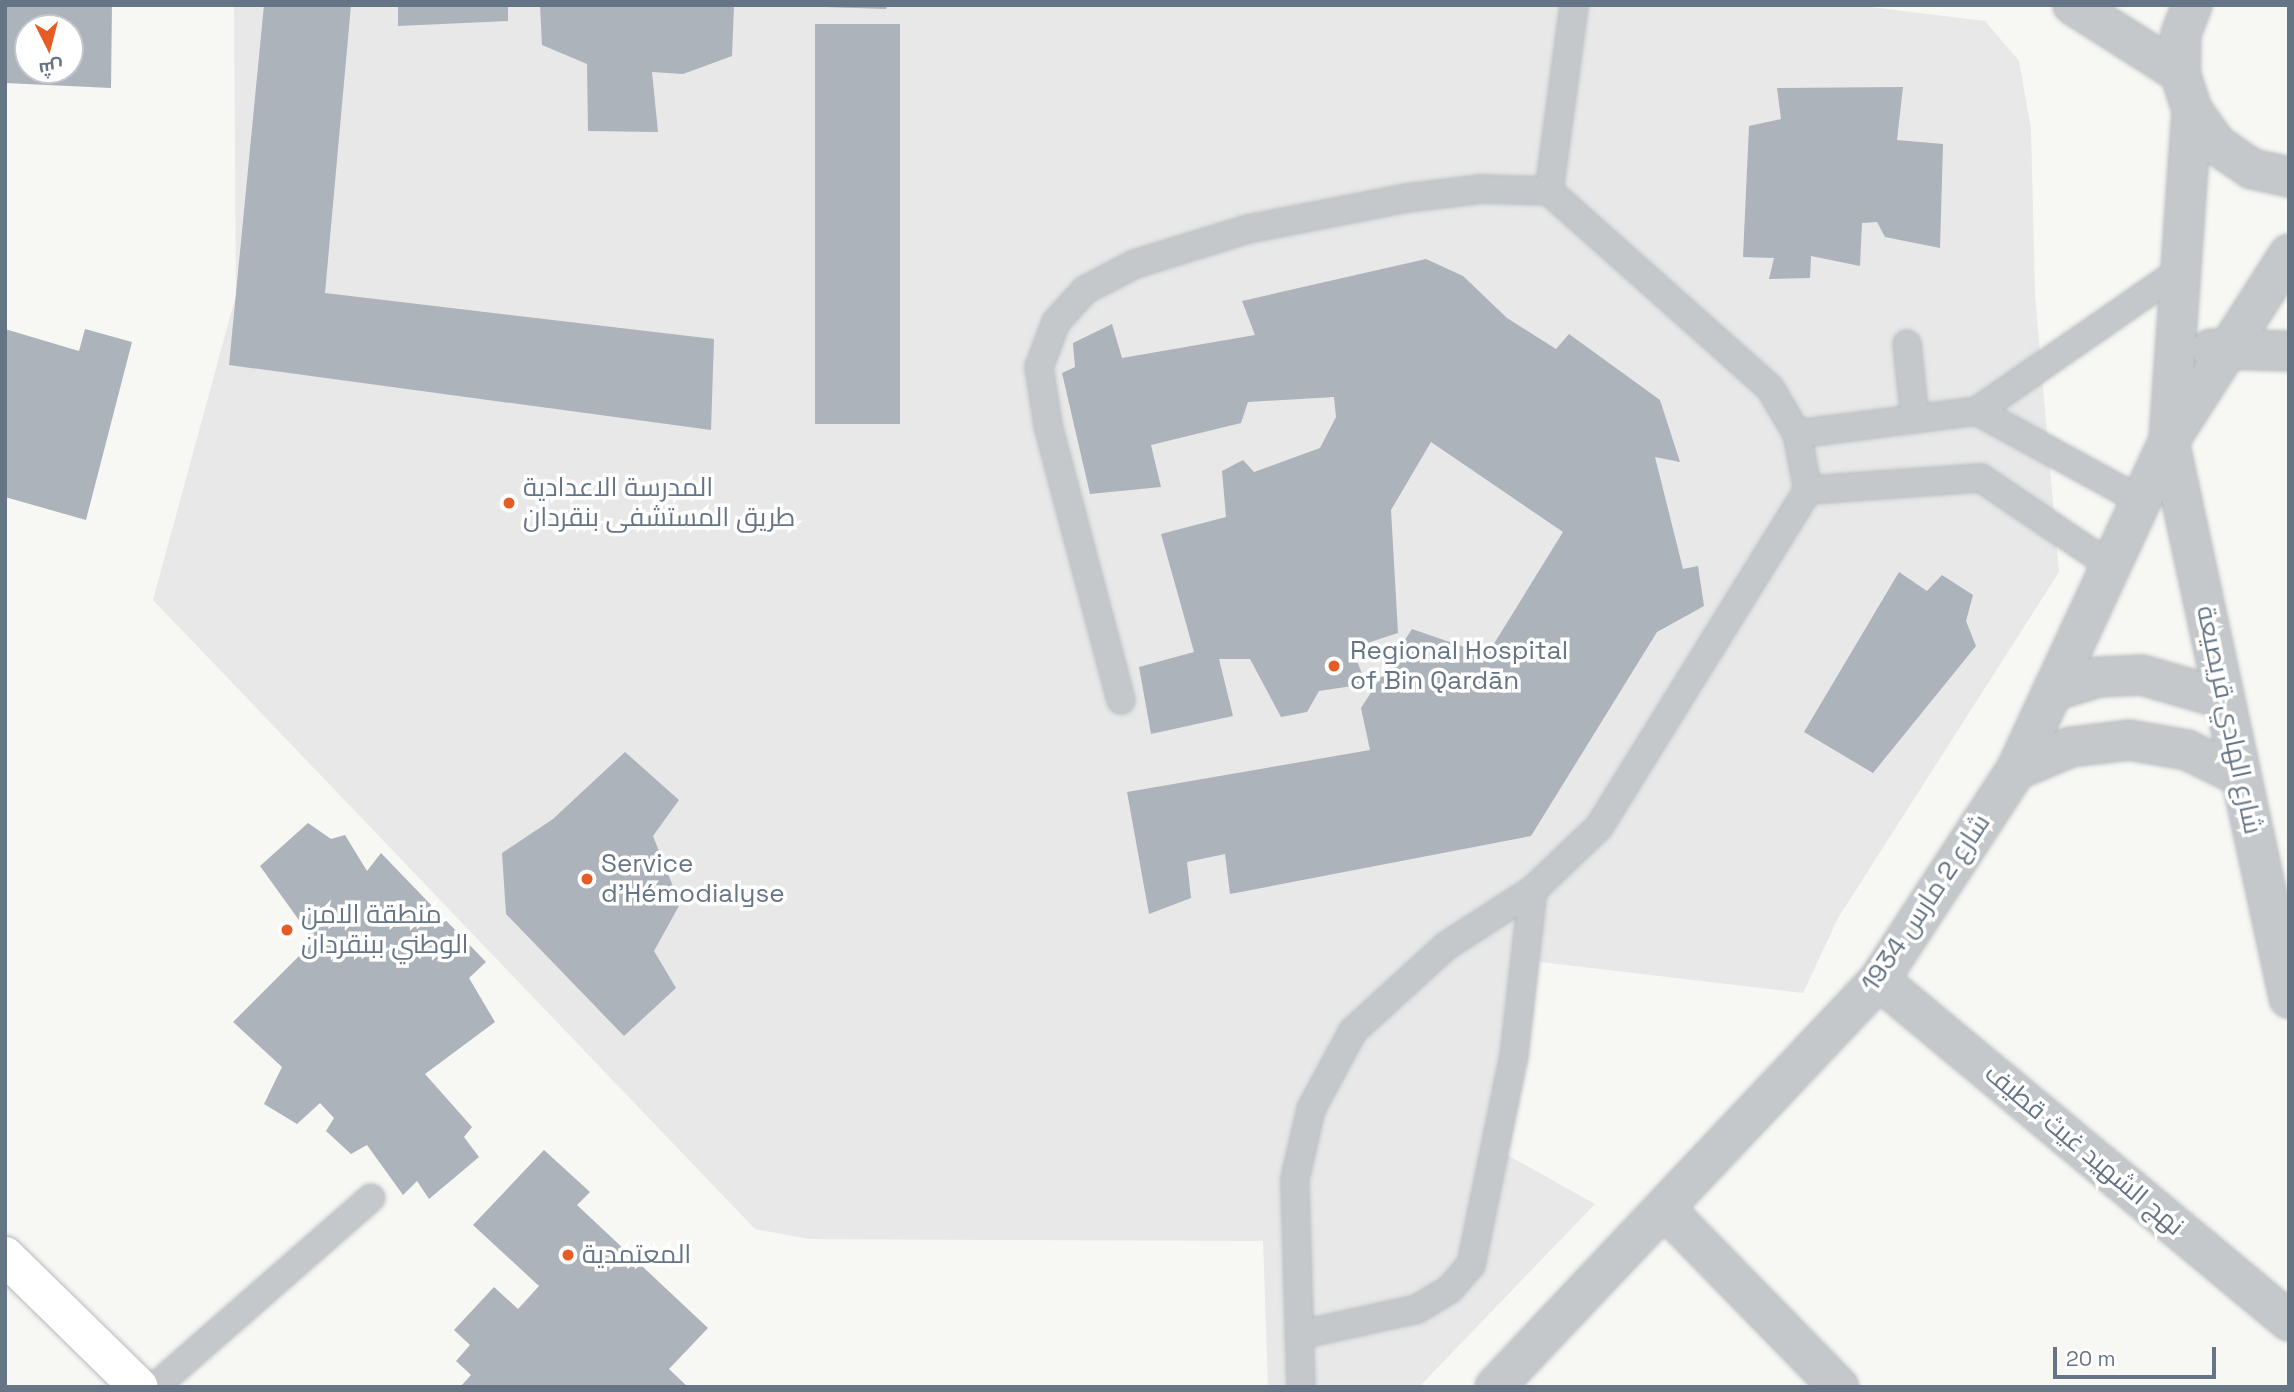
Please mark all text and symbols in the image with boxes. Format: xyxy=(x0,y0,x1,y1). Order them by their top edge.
north arrow xyxy=(14,14,84,84)
text: ش xyxy=(38,55,64,82)
place label: المدرسة الاعدادية طريق المستشفى بنقردان xyxy=(523,472,795,534)
marker: المدرسة الاعدادية طريق المستشفى بنقردان xyxy=(501,495,517,511)
street label: شارع الهادي قريصيعة xyxy=(2190,603,2268,837)
place label: Regional Hospital of Bin Qardān xyxy=(1350,635,1568,696)
marker: Regional Hospital of Bin Qardān xyxy=(1324,656,1344,676)
street label: شارع 2 مارس 1934 xyxy=(1855,808,1997,998)
place label: Service d'Hémodialyse xyxy=(601,848,785,910)
marker: Service d'Hémodialyse xyxy=(579,871,595,887)
place label: منطقة الامن الوطني ببنقردان xyxy=(301,899,469,960)
marker: منطقة الامن الوطني ببنقردان xyxy=(279,922,295,938)
street label: نهج الشهيد غيث قطيف xyxy=(1978,1058,2190,1242)
place label: المعتمدية xyxy=(582,1239,691,1271)
marker: المعتمدية xyxy=(560,1247,576,1263)
scale bar xyxy=(2056,1332,2219,1376)
text: 20 m xyxy=(2066,1345,2116,1372)

